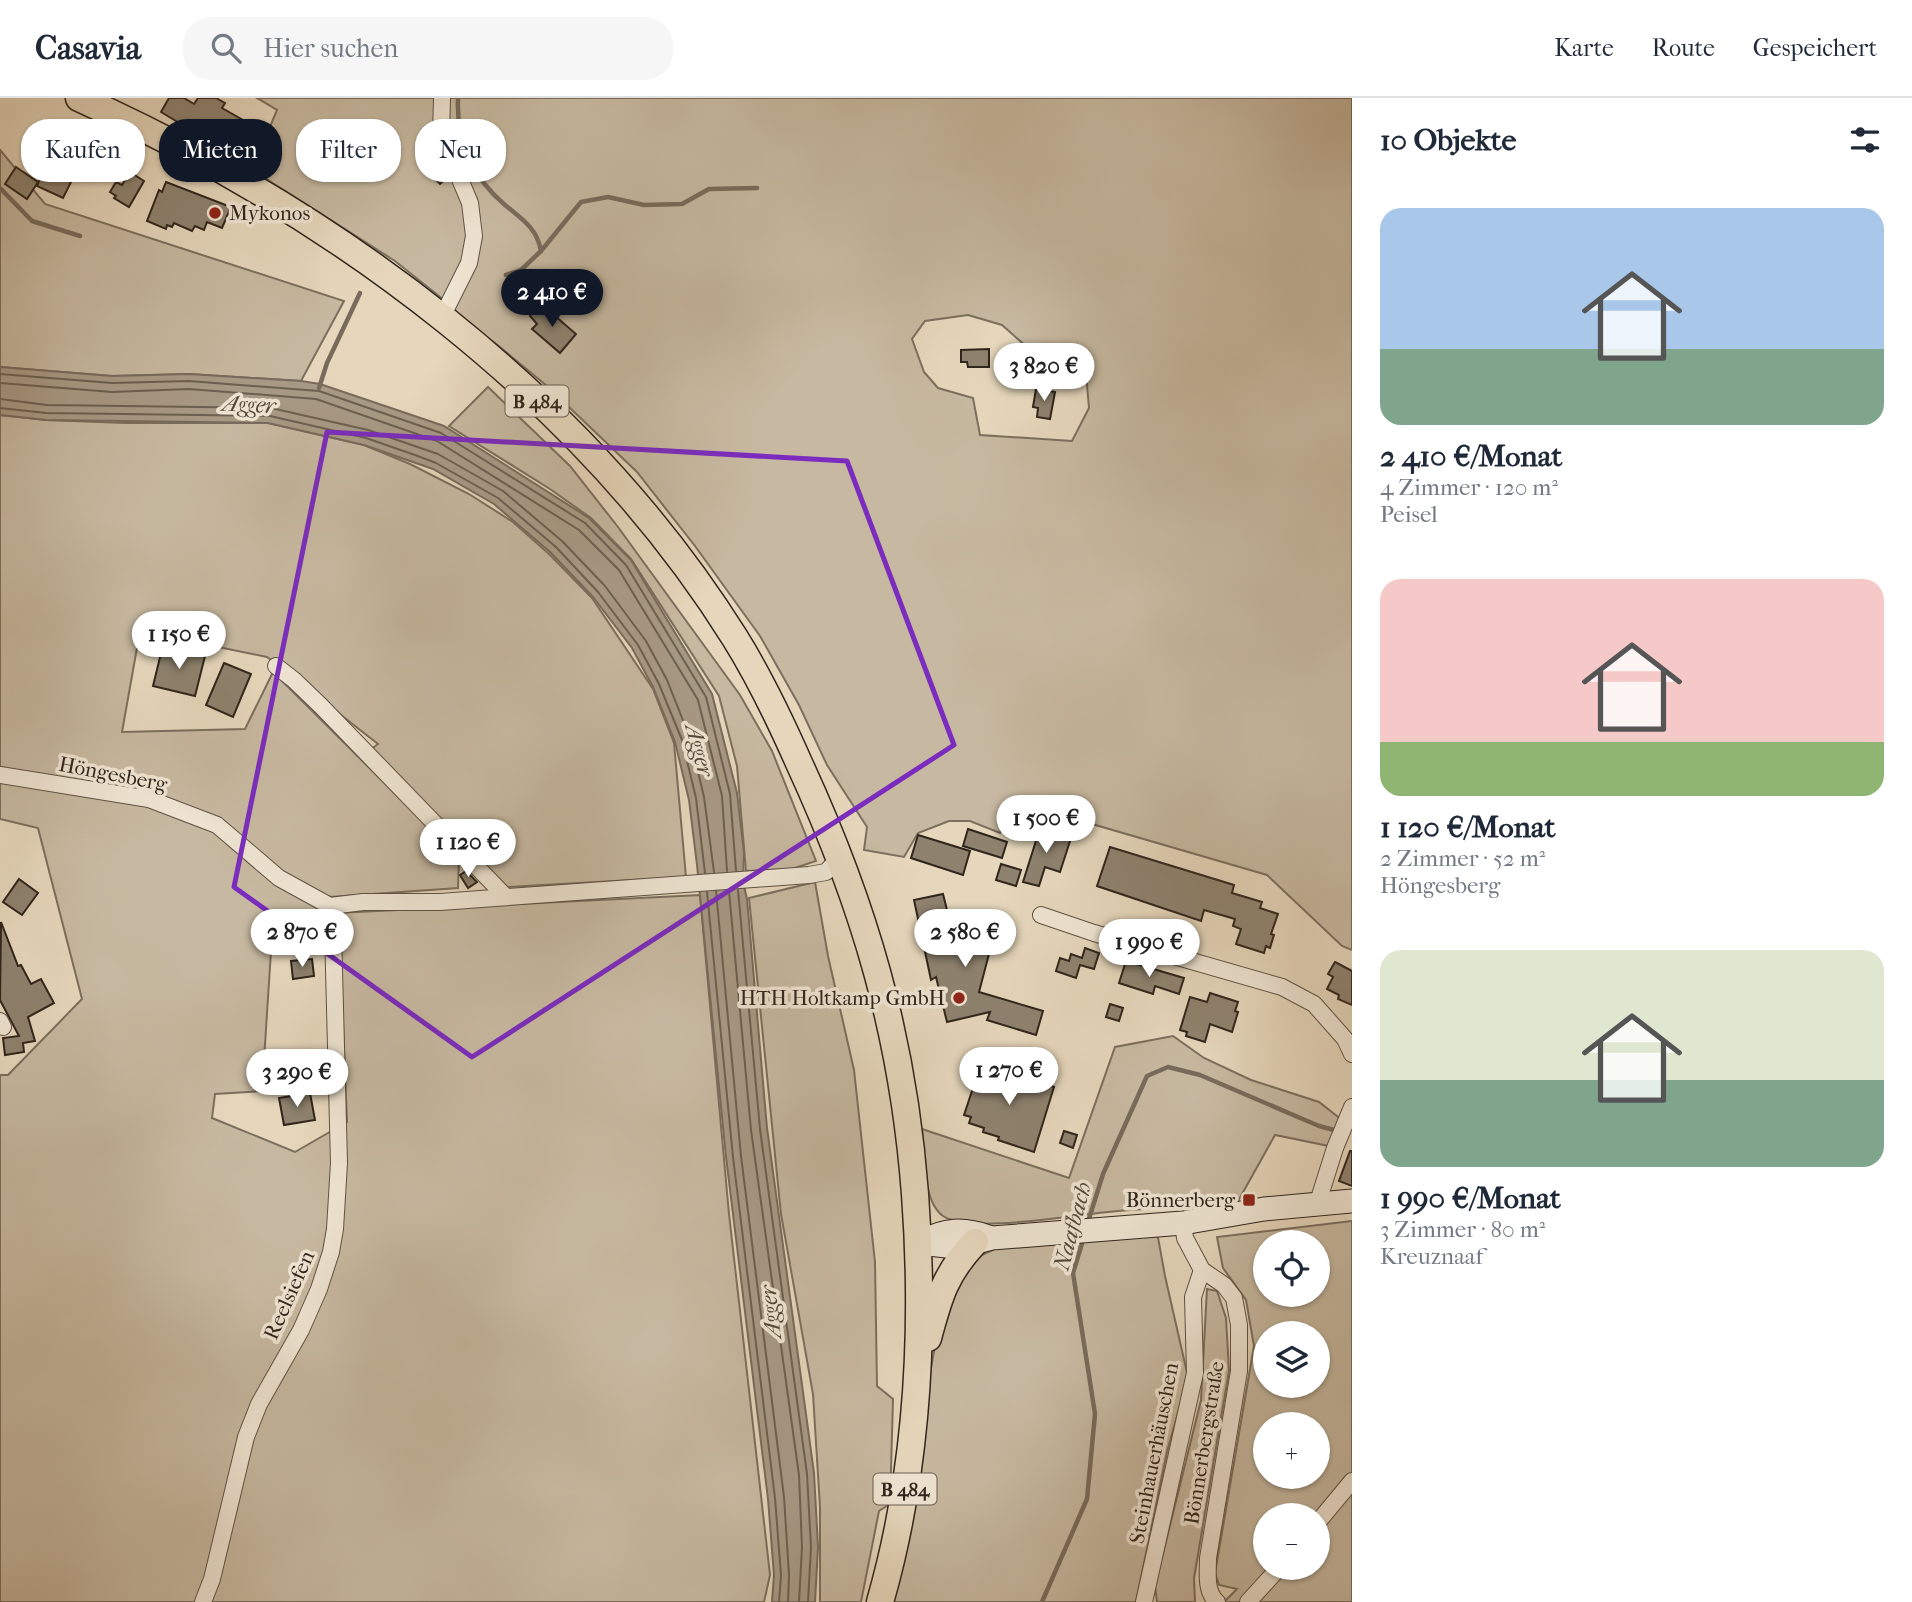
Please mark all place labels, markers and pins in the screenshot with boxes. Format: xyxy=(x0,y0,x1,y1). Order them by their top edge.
place label: Mykonos xyxy=(229,201,311,225)
marker: Mykonos xyxy=(207,205,223,221)
pin: 2 410 € xyxy=(487,270,617,329)
pin: 3 820 € xyxy=(979,344,1109,403)
pin: 1 150 € xyxy=(114,612,244,671)
pin: 1 500 € xyxy=(981,796,1111,855)
pin: 1 120 € xyxy=(403,820,533,879)
pin: 2 870 € xyxy=(237,910,367,969)
pin: 2 580 € xyxy=(900,910,1030,969)
pin: 1 990 € xyxy=(1084,920,1214,979)
place label: HTH Holtkamp GmbH xyxy=(740,986,945,1010)
marker: HTH Holtkamp GmbH xyxy=(951,990,967,1006)
pin: 1 270 € xyxy=(944,1048,1074,1107)
pin: 3 290 € xyxy=(232,1049,362,1109)
place label: Bönnerberg xyxy=(1126,1188,1236,1212)
marker: Bönnerberg xyxy=(1241,1192,1257,1208)

